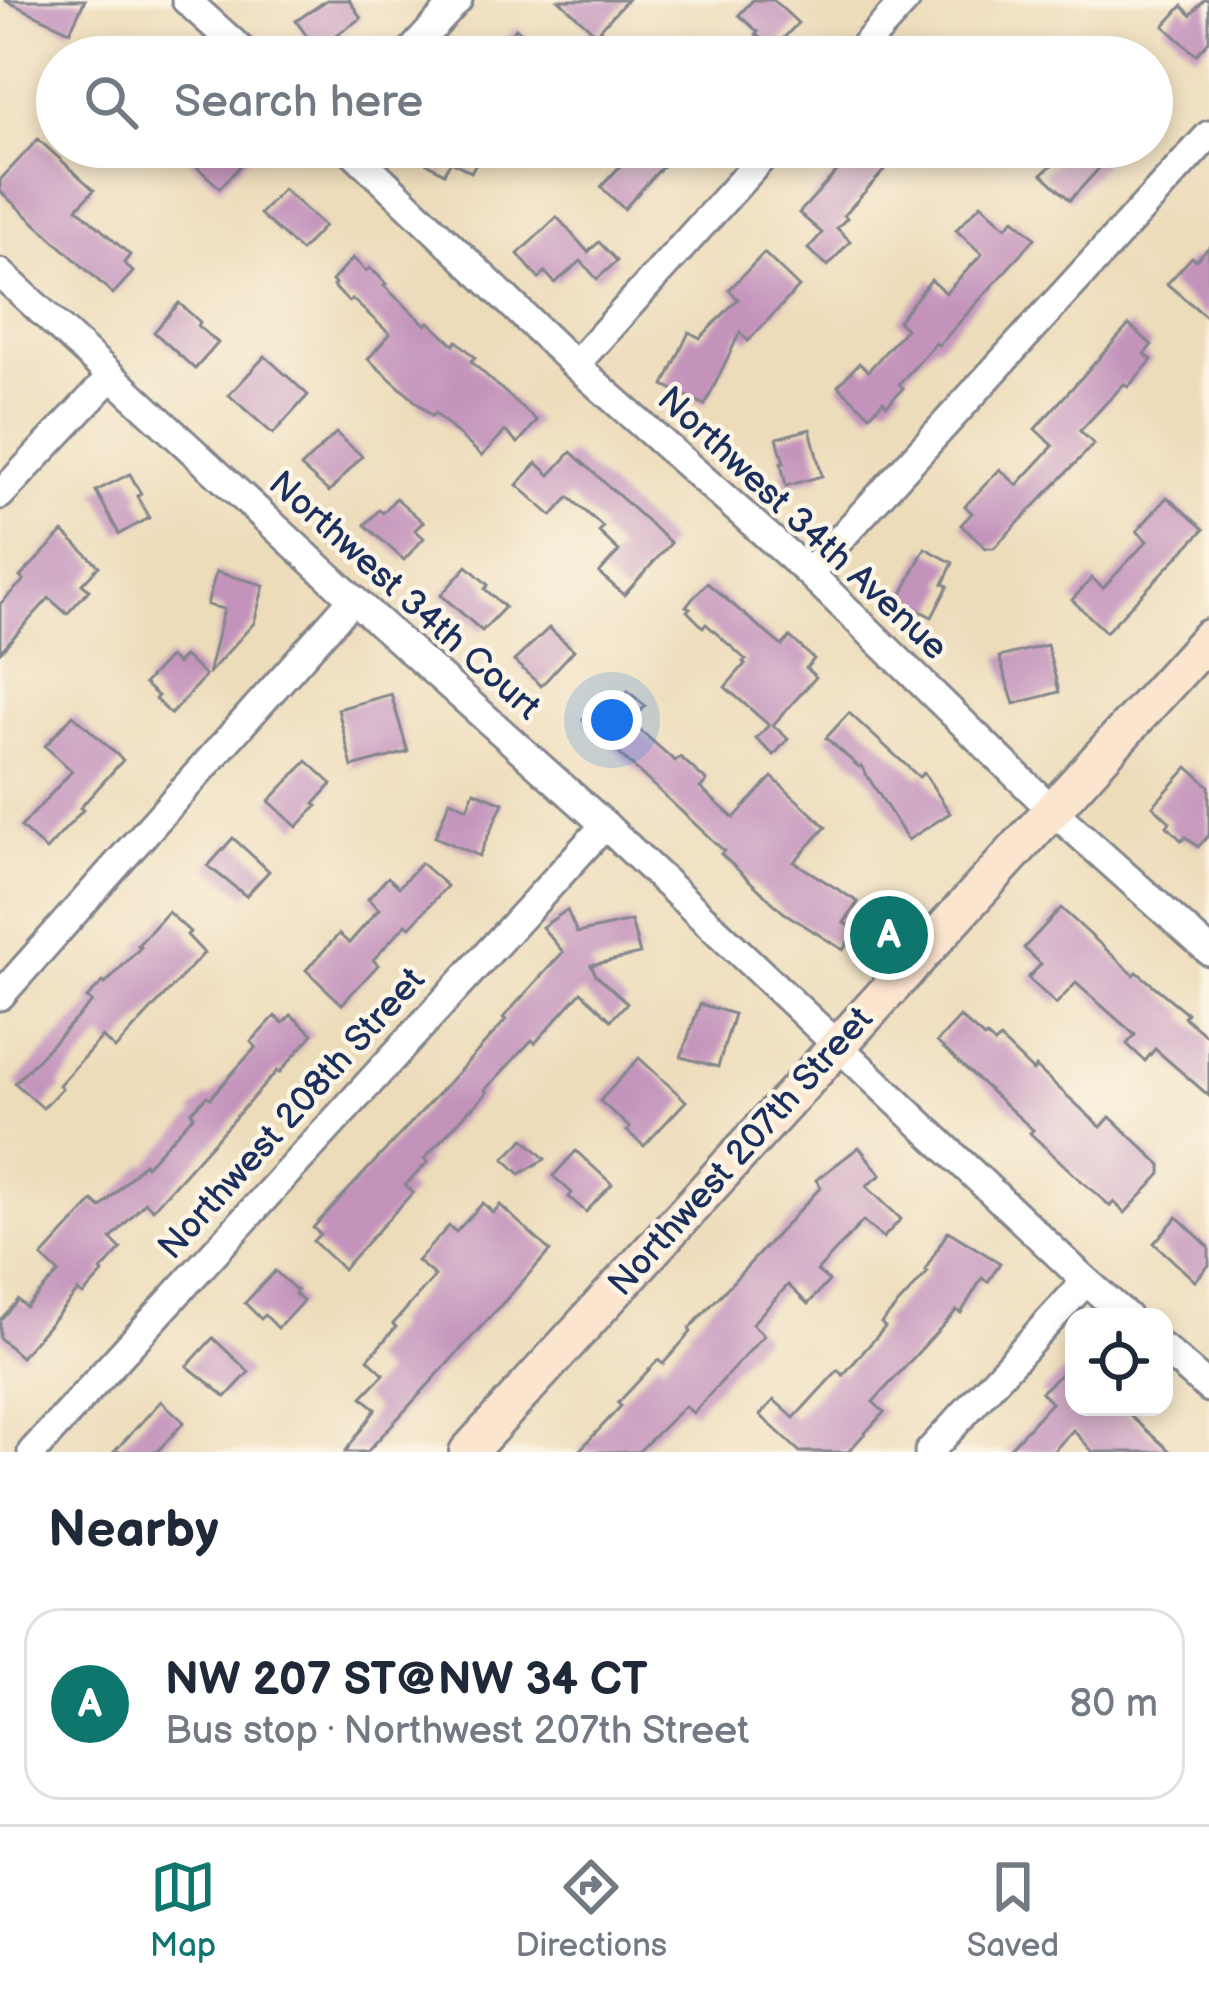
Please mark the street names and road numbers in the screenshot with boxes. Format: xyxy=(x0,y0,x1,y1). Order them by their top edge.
street label: Northwest 34th Avenue xyxy=(648,378,956,670)
street label: Northwest 34th Court xyxy=(259,463,549,729)
street label: Northwest 208th Street xyxy=(150,959,434,1269)
street label: Northwest 207th Street xyxy=(600,999,882,1305)

